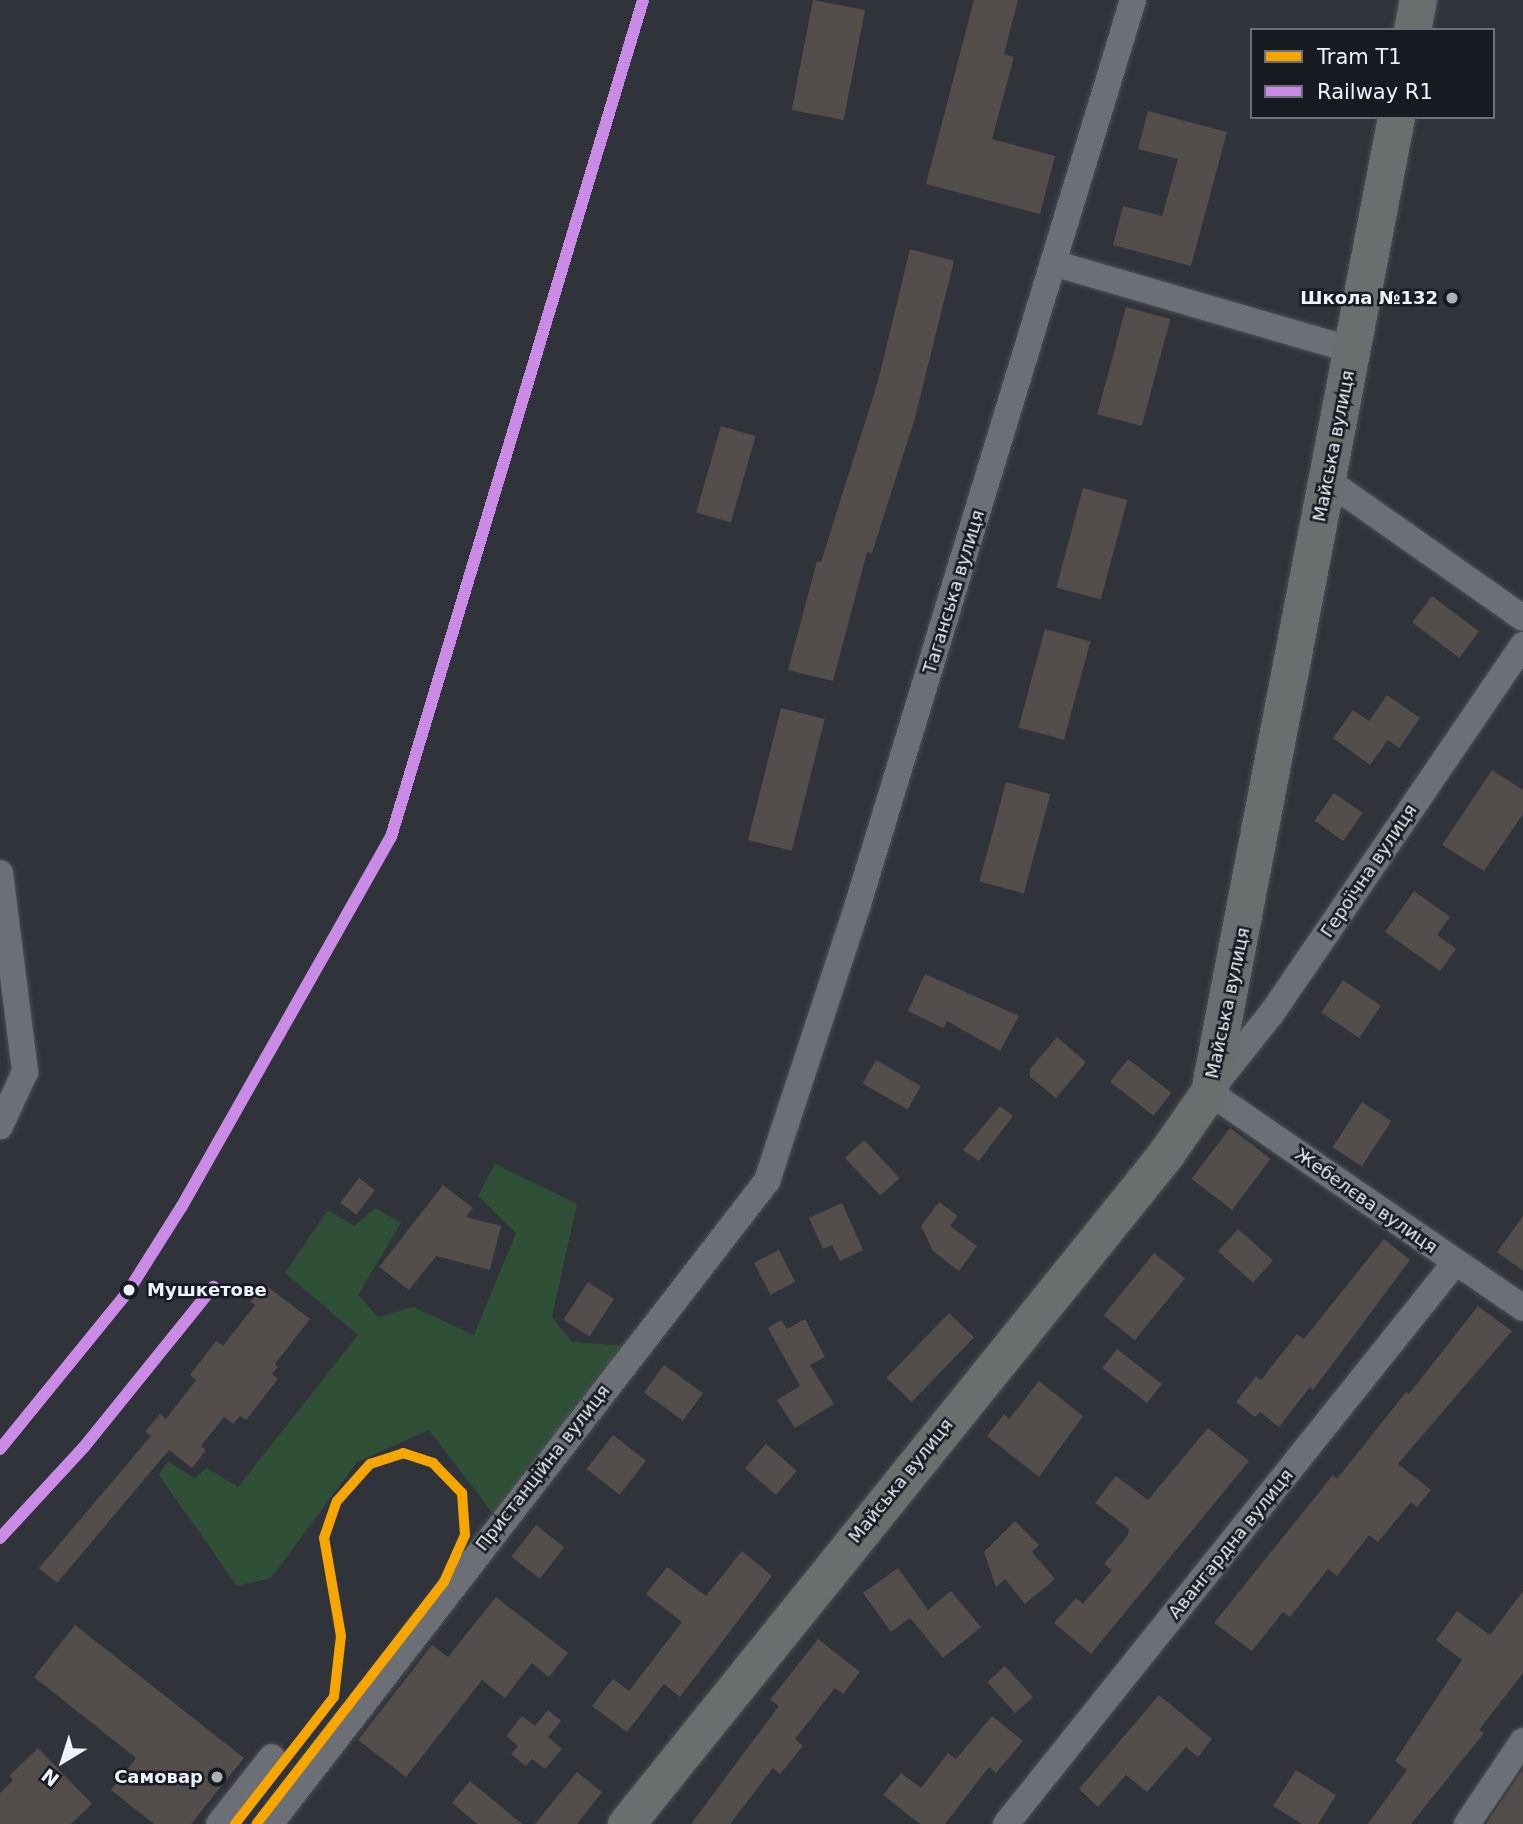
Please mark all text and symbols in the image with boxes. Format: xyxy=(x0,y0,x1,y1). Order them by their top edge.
legend xyxy=(1250,28,1495,119)
text: Tram T1 xyxy=(1317,45,1402,69)
text: Railway R1 xyxy=(1317,80,1433,104)
place label: Школа №132 xyxy=(1300,287,1438,309)
marker: Школа №132 xyxy=(1444,290,1460,306)
street label: Майська вулиця xyxy=(1309,368,1359,524)
street label: Таганська вулиця xyxy=(919,508,989,676)
street label: Героїчна вулиця xyxy=(1316,800,1422,942)
street label: Майська вулиця xyxy=(1201,925,1255,1081)
street label: Жебелєва вулиця xyxy=(1291,1144,1441,1258)
marker: Мушкетове xyxy=(117,1278,141,1302)
place label: Мушкетове xyxy=(147,1279,267,1301)
street label: Пристанційна вулиця xyxy=(471,1381,615,1555)
street label: Майська вулиця xyxy=(844,1414,958,1548)
street label: Авангардна вулиця xyxy=(1164,1465,1298,1623)
north arrow xyxy=(28,1726,98,1796)
text: N xyxy=(37,1764,63,1791)
place label: Самовар xyxy=(114,1766,203,1788)
marker: Самовар xyxy=(209,1769,225,1785)

